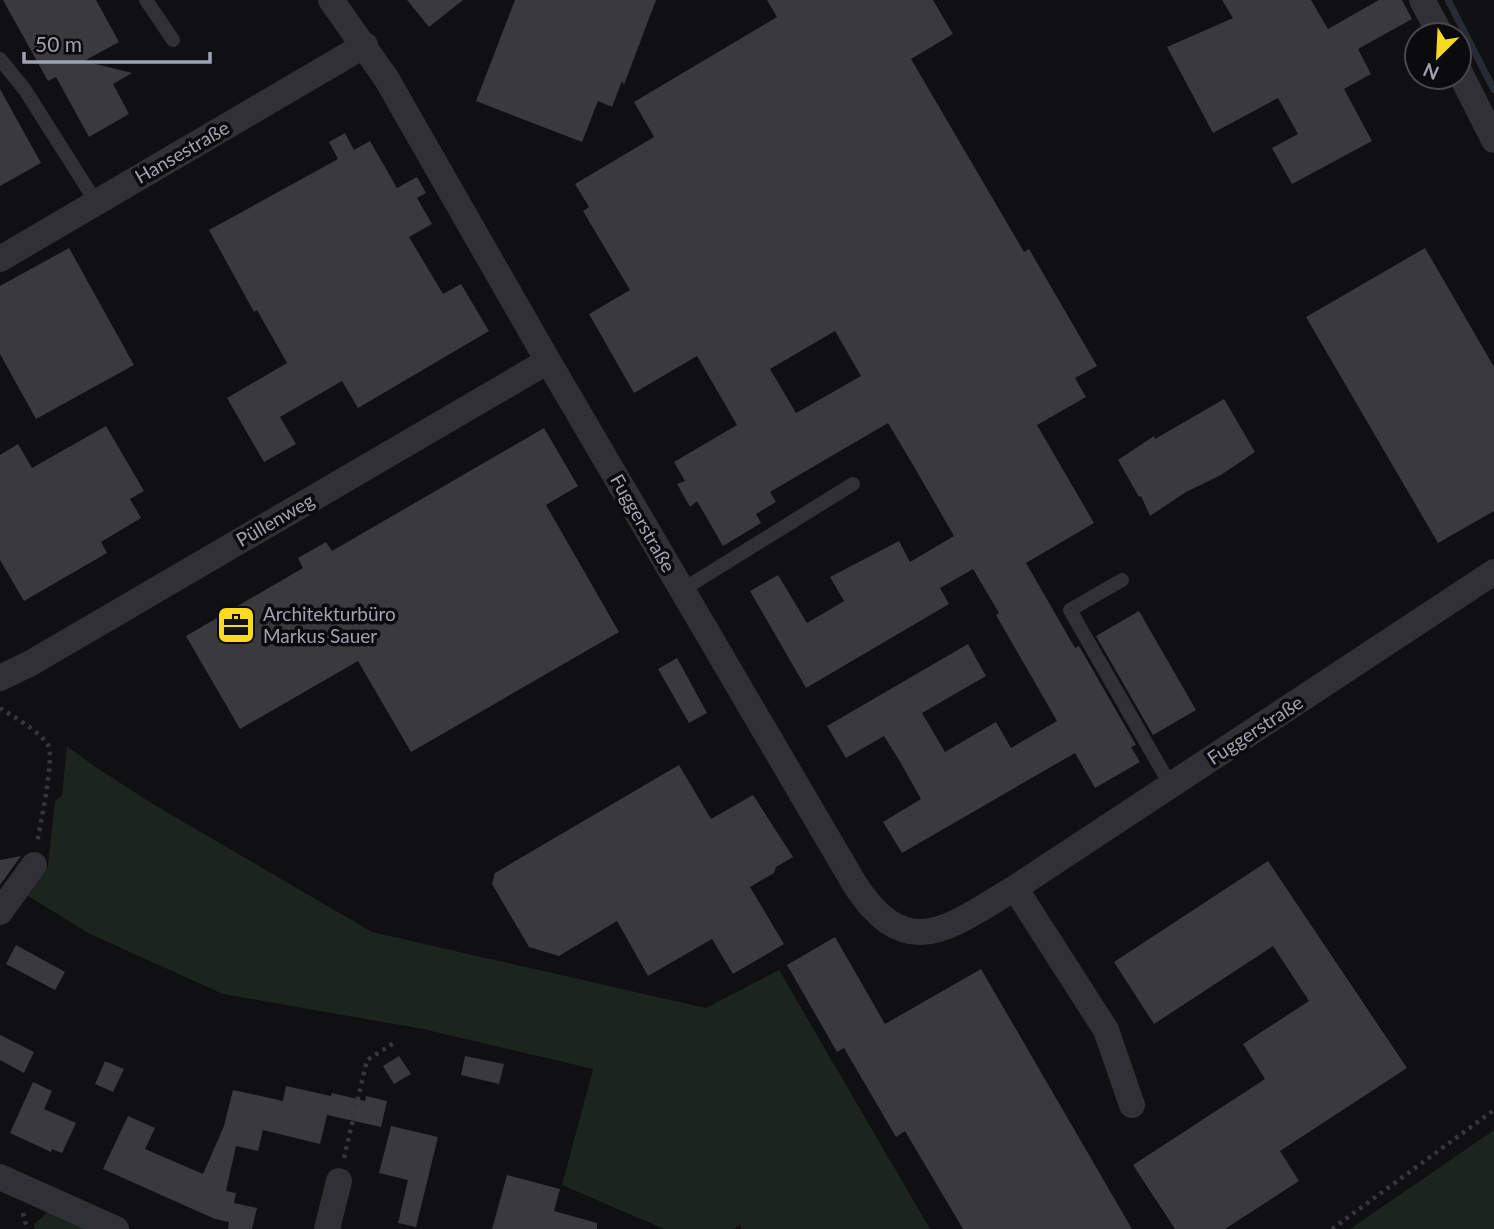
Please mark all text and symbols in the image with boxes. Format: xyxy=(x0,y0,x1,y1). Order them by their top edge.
scale bar xyxy=(24,21,210,65)
north arrow xyxy=(1403,21,1473,91)
text: 50 m xyxy=(35,31,82,56)
text: N xyxy=(1420,59,1442,85)
street label: Hansestraße xyxy=(131,115,233,188)
street label: Fuggerstraße xyxy=(606,470,681,576)
street label: Püllenweg xyxy=(232,488,318,551)
place label: Architekturbüro Markus Sauer xyxy=(263,602,396,647)
office icon: Architekturbüro Markus Sauer xyxy=(215,604,257,646)
street label: Fuggerstraße xyxy=(1203,690,1307,769)

